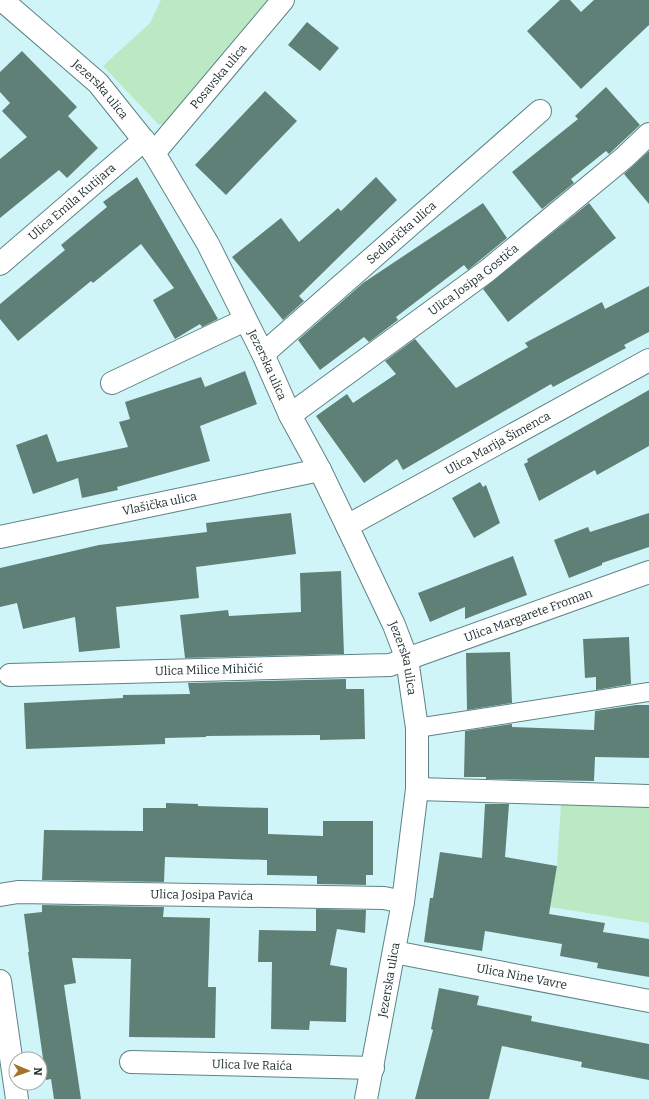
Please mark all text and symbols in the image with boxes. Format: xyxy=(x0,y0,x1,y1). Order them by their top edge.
street label: Posavska ulica xyxy=(187,41,250,112)
street label: Jezerska ulica xyxy=(68,56,131,122)
street label: Ulica Emila Kutijara xyxy=(26,160,119,243)
street label: Sedlarička ulica xyxy=(364,198,439,267)
street label: Ulica Josipa Gostiča xyxy=(426,241,521,318)
street label: Jezerska ulica xyxy=(244,326,290,403)
street label: Ulica Marija Šimenca xyxy=(443,408,553,478)
street label: Vlašička ulica xyxy=(121,489,199,518)
street label: Ulica Margarete Froman xyxy=(462,586,595,645)
street label: Jezerska ulica xyxy=(386,618,419,696)
street label: Ulica Milice Mihičić xyxy=(155,661,263,678)
street label: Ulica Josipa Pavića xyxy=(150,887,254,903)
street label: Jezerska ulica xyxy=(375,941,403,1020)
street label: Ulica Nine Vavre xyxy=(475,961,568,992)
north arrow xyxy=(8,1051,48,1091)
street label: Ulica Ive Raića xyxy=(212,1057,293,1073)
text: N xyxy=(31,1067,44,1076)

